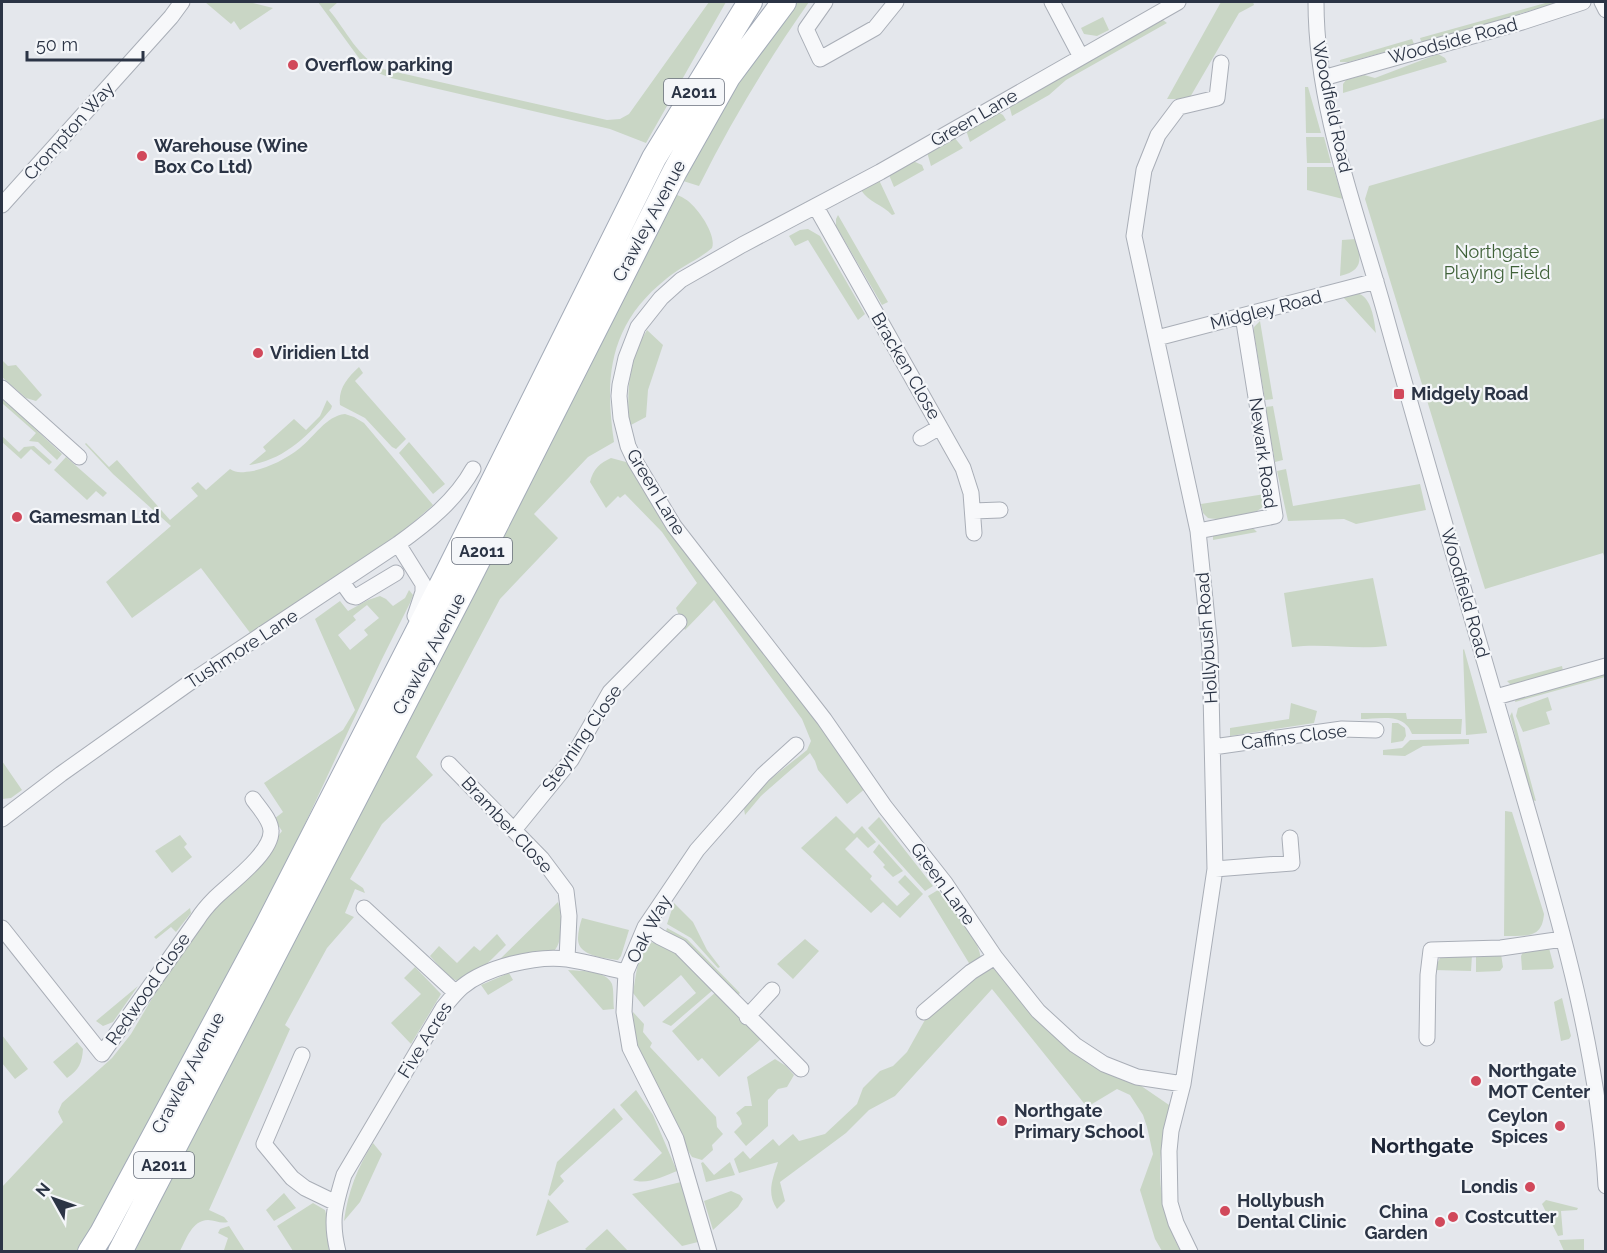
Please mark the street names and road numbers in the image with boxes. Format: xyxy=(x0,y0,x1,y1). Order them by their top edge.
street label: Woodside Road xyxy=(1386,13,1520,68)
street label: Woodfield Road xyxy=(1308,39,1357,174)
street label: Crompton Way xyxy=(19,77,118,184)
road number: A2011 xyxy=(664,79,724,105)
street label: Green Lane xyxy=(927,84,1021,151)
street label: Crawley Avenue xyxy=(608,156,690,285)
street label: Midgley Road xyxy=(1208,286,1324,334)
street label: Bracken Close xyxy=(867,309,946,423)
street label: Newark Road xyxy=(1245,396,1282,510)
street label: Green Lane xyxy=(623,445,691,539)
street label: Woodfield Road xyxy=(1437,526,1494,660)
road number: A2011 xyxy=(452,538,512,564)
street label: Hollybush Road xyxy=(1191,572,1222,705)
street label: Crawley Avenue xyxy=(388,589,470,718)
street label: Tushmore Lane xyxy=(182,604,302,693)
street label: Steyning Close xyxy=(537,680,626,795)
street label: Caffins Close xyxy=(1240,720,1348,753)
street label: Bramber Close xyxy=(457,772,558,877)
street label: Green Lane xyxy=(907,838,981,929)
street label: Oak Way xyxy=(622,891,675,966)
street label: Redwood Close xyxy=(101,928,194,1049)
street label: Five Acres xyxy=(393,998,456,1082)
street label: Crawley Avenue xyxy=(147,1008,229,1137)
road number: A2011 xyxy=(134,1152,194,1178)

